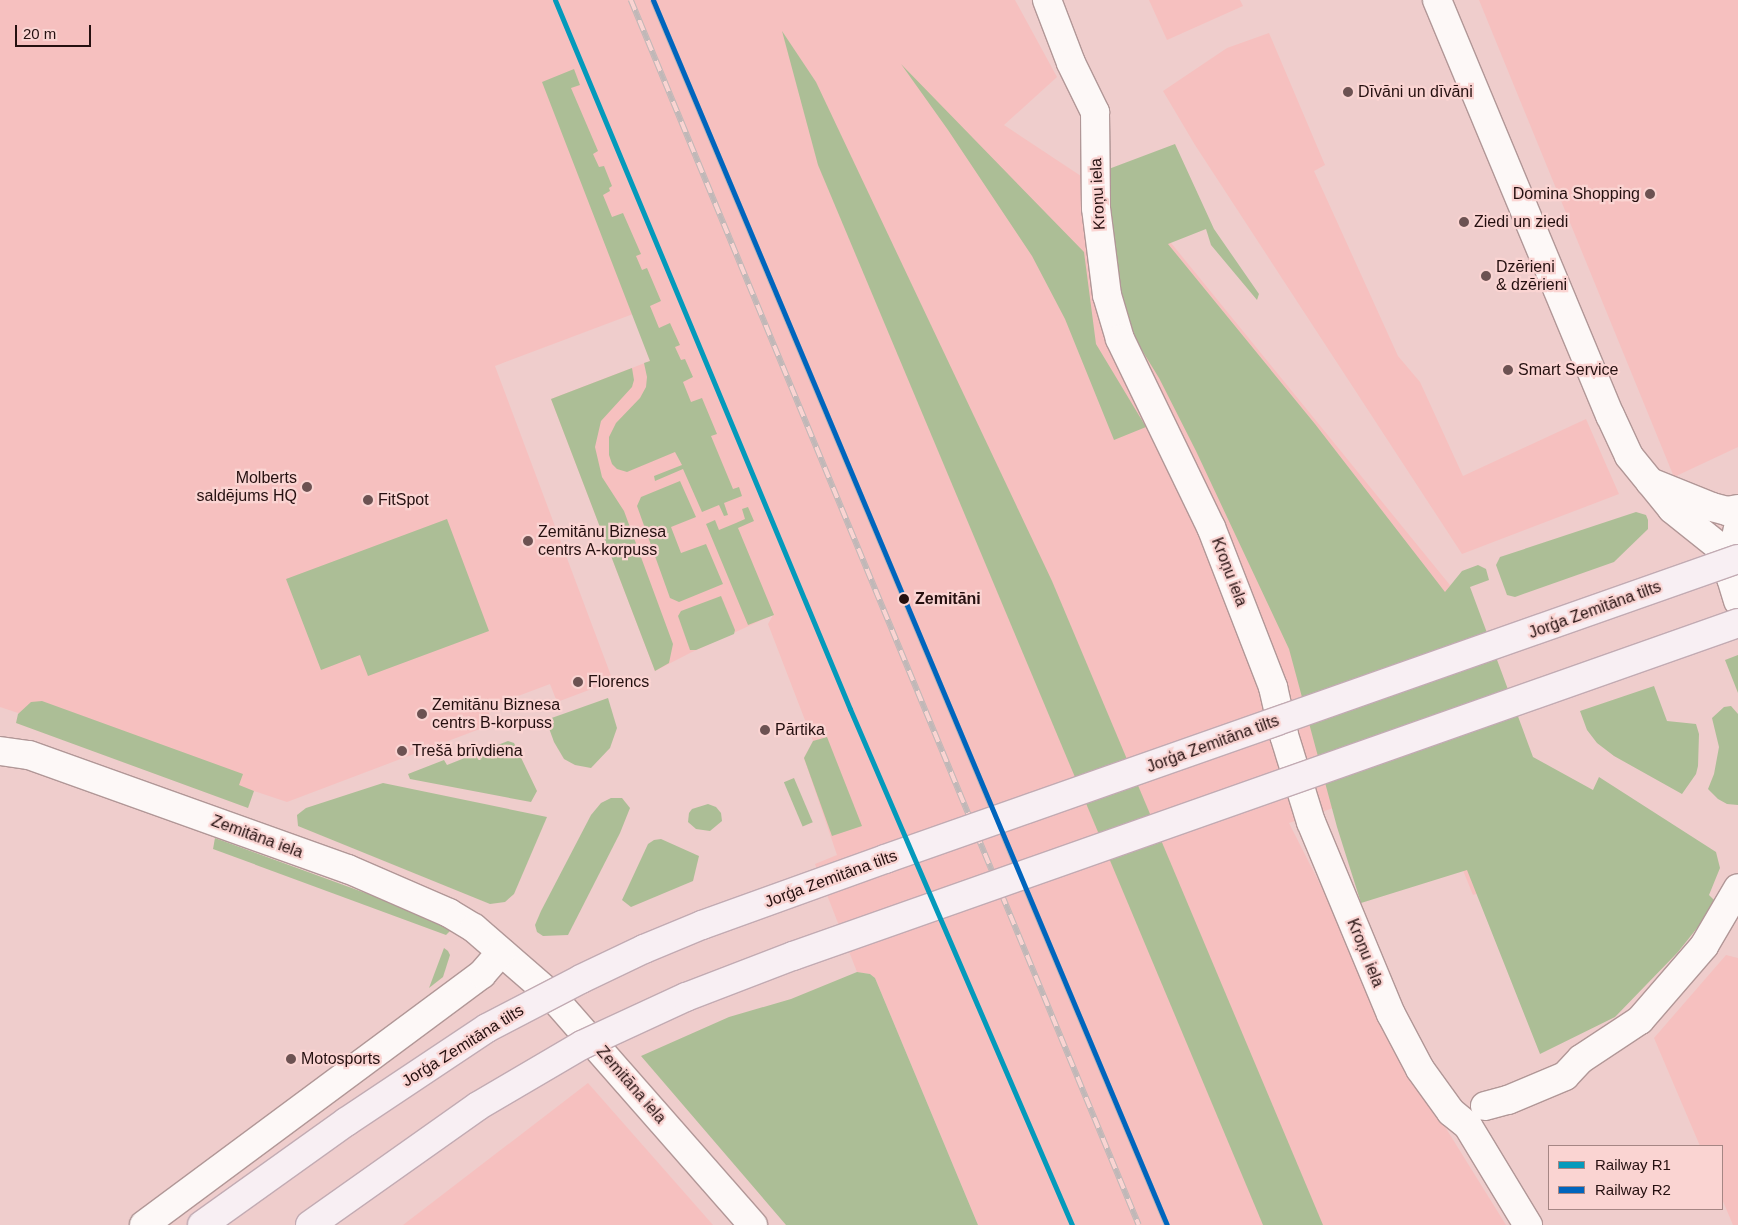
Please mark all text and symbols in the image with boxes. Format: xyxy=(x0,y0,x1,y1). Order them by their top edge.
scale bar xyxy=(18,15,94,47)
text: 20 m xyxy=(23,25,56,42)
place label: Dīvāni un dīvāni xyxy=(1358,82,1473,102)
marker: Dīvāni un dīvāni xyxy=(1342,86,1354,98)
street label: Kroņu iela xyxy=(1087,158,1109,230)
place label: Domina Shopping xyxy=(1513,184,1640,204)
marker: Domina Shopping xyxy=(1644,188,1656,200)
place label: Ziedi un ziedi xyxy=(1474,212,1568,232)
marker: Ziedi un ziedi xyxy=(1458,216,1470,228)
place label: Dzērieni & dzērieni xyxy=(1496,257,1567,295)
marker: Dzērieni & dzērieni xyxy=(1480,270,1492,282)
place label: Smart Service xyxy=(1518,360,1618,380)
marker: Smart Service xyxy=(1502,364,1514,376)
place label: Molberts saldējums HQ xyxy=(197,468,297,506)
marker: Molberts saldējums HQ xyxy=(301,481,313,493)
place label: FitSpot xyxy=(378,490,429,510)
marker: FitSpot xyxy=(362,494,374,506)
place label: Zemitānu Biznesa centrs A-korpuss xyxy=(538,522,666,560)
marker: Zemitānu Biznesa centrs A-korpuss xyxy=(522,535,534,547)
street label: Kroņu iela xyxy=(1207,535,1251,609)
street label: Jorģa Zemitāna tilts xyxy=(1526,577,1664,643)
place label: Zemitāni xyxy=(915,589,981,609)
marker: Zemitāni xyxy=(897,592,911,606)
place label: Florencs xyxy=(588,672,649,692)
marker: Florencs xyxy=(572,676,584,688)
place label: Zemitānu Biznesa centrs B-korpuss xyxy=(432,695,560,733)
marker: Zemitānu Biznesa centrs B-korpuss xyxy=(416,708,428,720)
street label: Jorģa Zemitāna tilts xyxy=(1144,711,1282,777)
place label: Pārtika xyxy=(775,720,825,740)
marker: Pārtika xyxy=(759,724,771,736)
place label: Trešā brīvdiena xyxy=(412,741,523,761)
marker: Trešā brīvdiena xyxy=(396,745,408,757)
street label: Zemitāna iela xyxy=(209,812,305,862)
street label: Jorģa Zemitāna tilts xyxy=(762,846,900,912)
street label: Kroņu iela xyxy=(1343,916,1387,990)
street label: Jorģa Zemitāna tilts xyxy=(399,1001,527,1091)
street label: Zemitāna iela xyxy=(592,1042,670,1128)
place label: Motosports xyxy=(301,1049,380,1069)
marker: Motosports xyxy=(285,1053,297,1065)
legend xyxy=(1548,1145,1723,1210)
text: Railway R1 xyxy=(1595,1156,1671,1173)
text: Railway R2 xyxy=(1595,1181,1671,1198)

